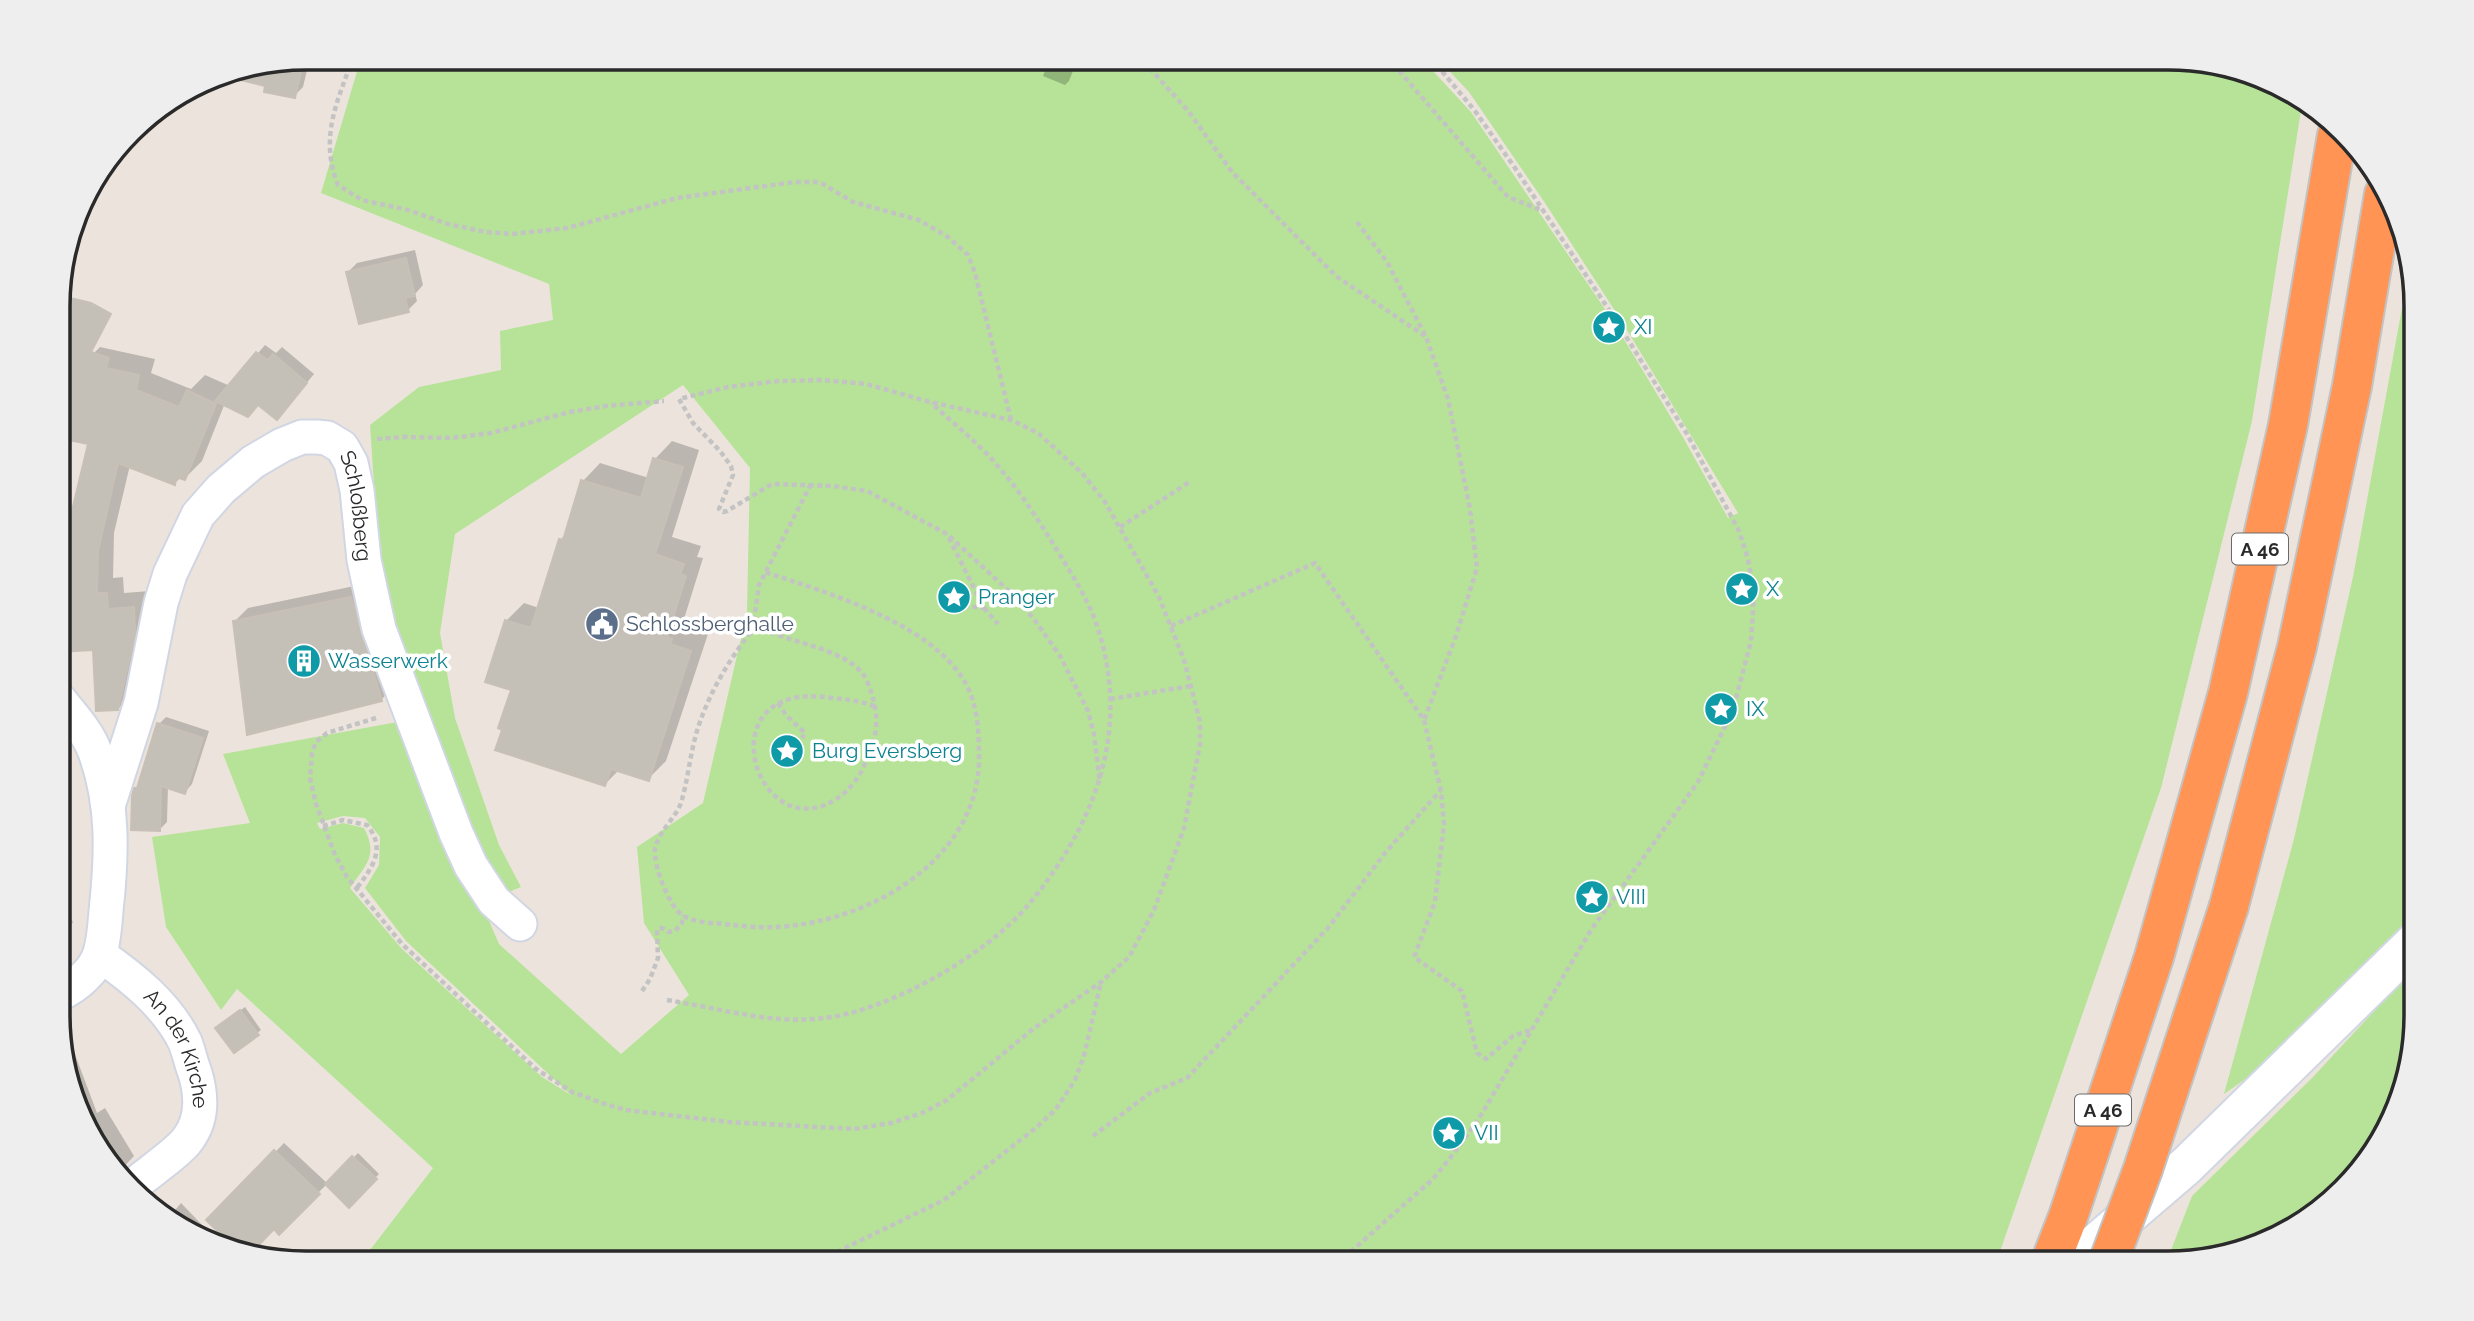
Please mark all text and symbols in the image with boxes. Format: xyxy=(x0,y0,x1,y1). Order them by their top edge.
place icon: XI xyxy=(1590,308,1628,346)
place label: XI xyxy=(1634,314,1652,339)
street label: Schloßberg xyxy=(335,446,377,563)
road number: A 46 xyxy=(2232,534,2288,564)
place icon: X xyxy=(1723,570,1761,608)
place label: X xyxy=(1766,576,1780,601)
place icon: Pranger xyxy=(935,578,973,616)
place label: Pranger xyxy=(978,584,1055,609)
public building icon: Schlossberghalle xyxy=(583,605,621,643)
place label: Schlossberghalle xyxy=(626,611,794,636)
building icon: Wasserwerk xyxy=(285,642,323,680)
place label: Wasserwerk xyxy=(328,648,448,673)
place icon: IX xyxy=(1702,690,1740,728)
place label: IX xyxy=(1746,696,1765,721)
place icon: Burg Eversberg xyxy=(768,732,806,770)
place label: Burg Eversberg xyxy=(812,738,962,763)
place icon: VIII xyxy=(1573,878,1611,916)
place label: VIII xyxy=(1616,884,1646,909)
street label: An der Kirche xyxy=(139,983,213,1108)
road number: A 46 xyxy=(2075,1094,2131,1126)
place icon: VII xyxy=(1430,1114,1468,1152)
place label: VII xyxy=(1474,1120,1499,1145)

